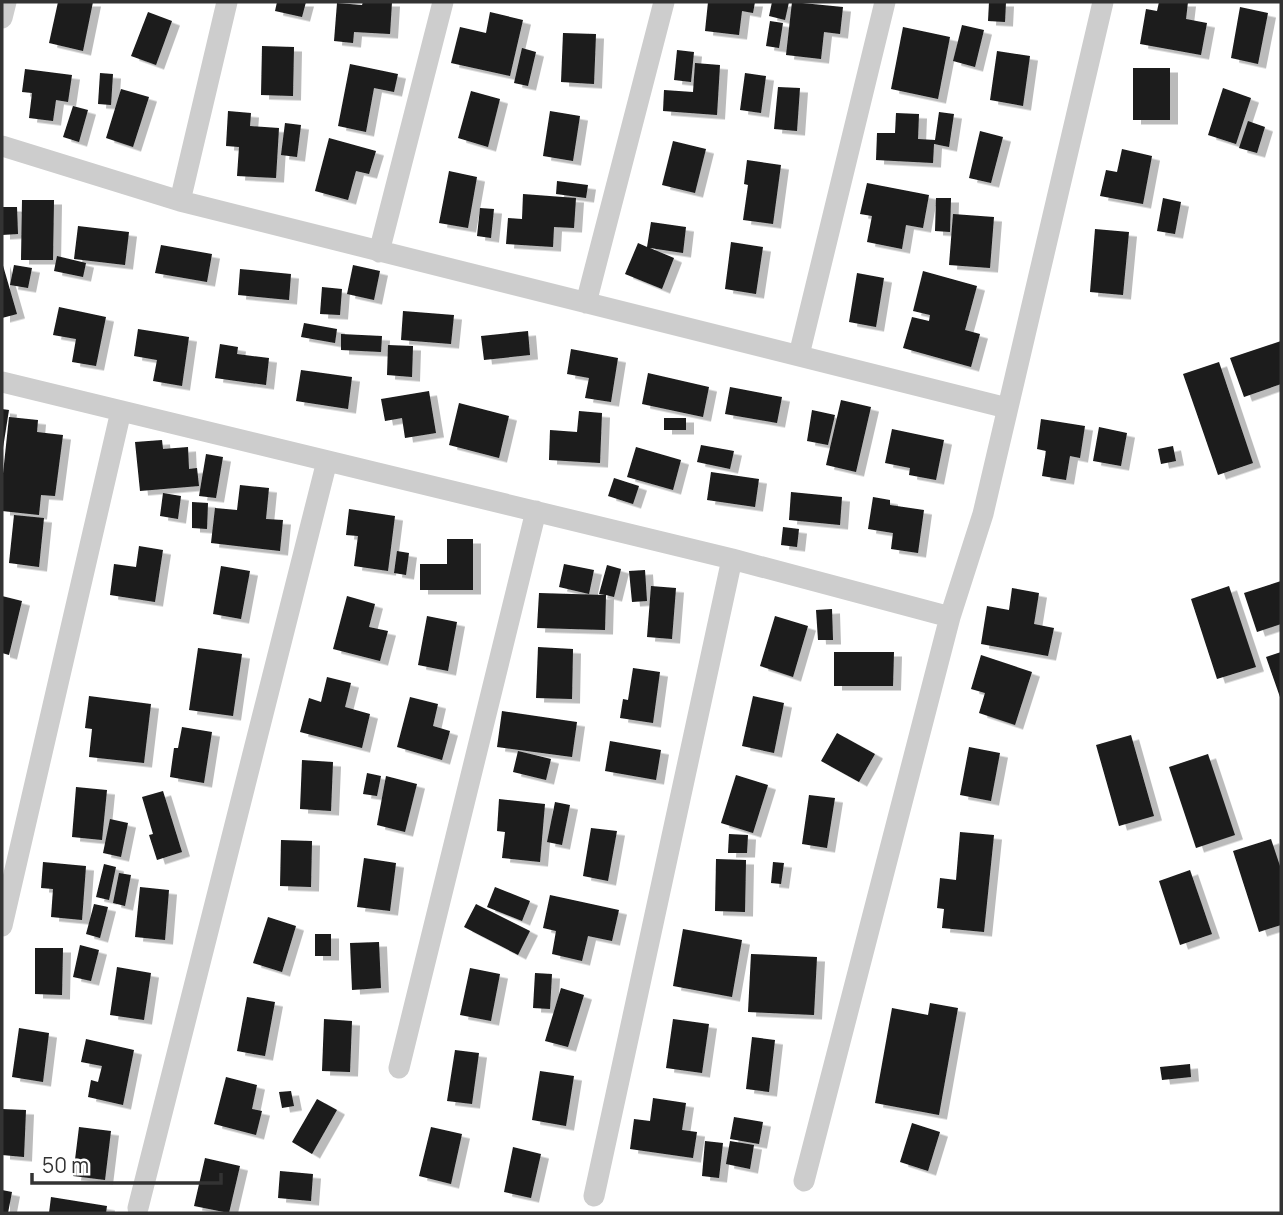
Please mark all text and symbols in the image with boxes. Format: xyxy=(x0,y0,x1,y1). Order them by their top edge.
scale bar xyxy=(32,1142,220,1186)
text: 50 m xyxy=(42,1151,89,1179)

